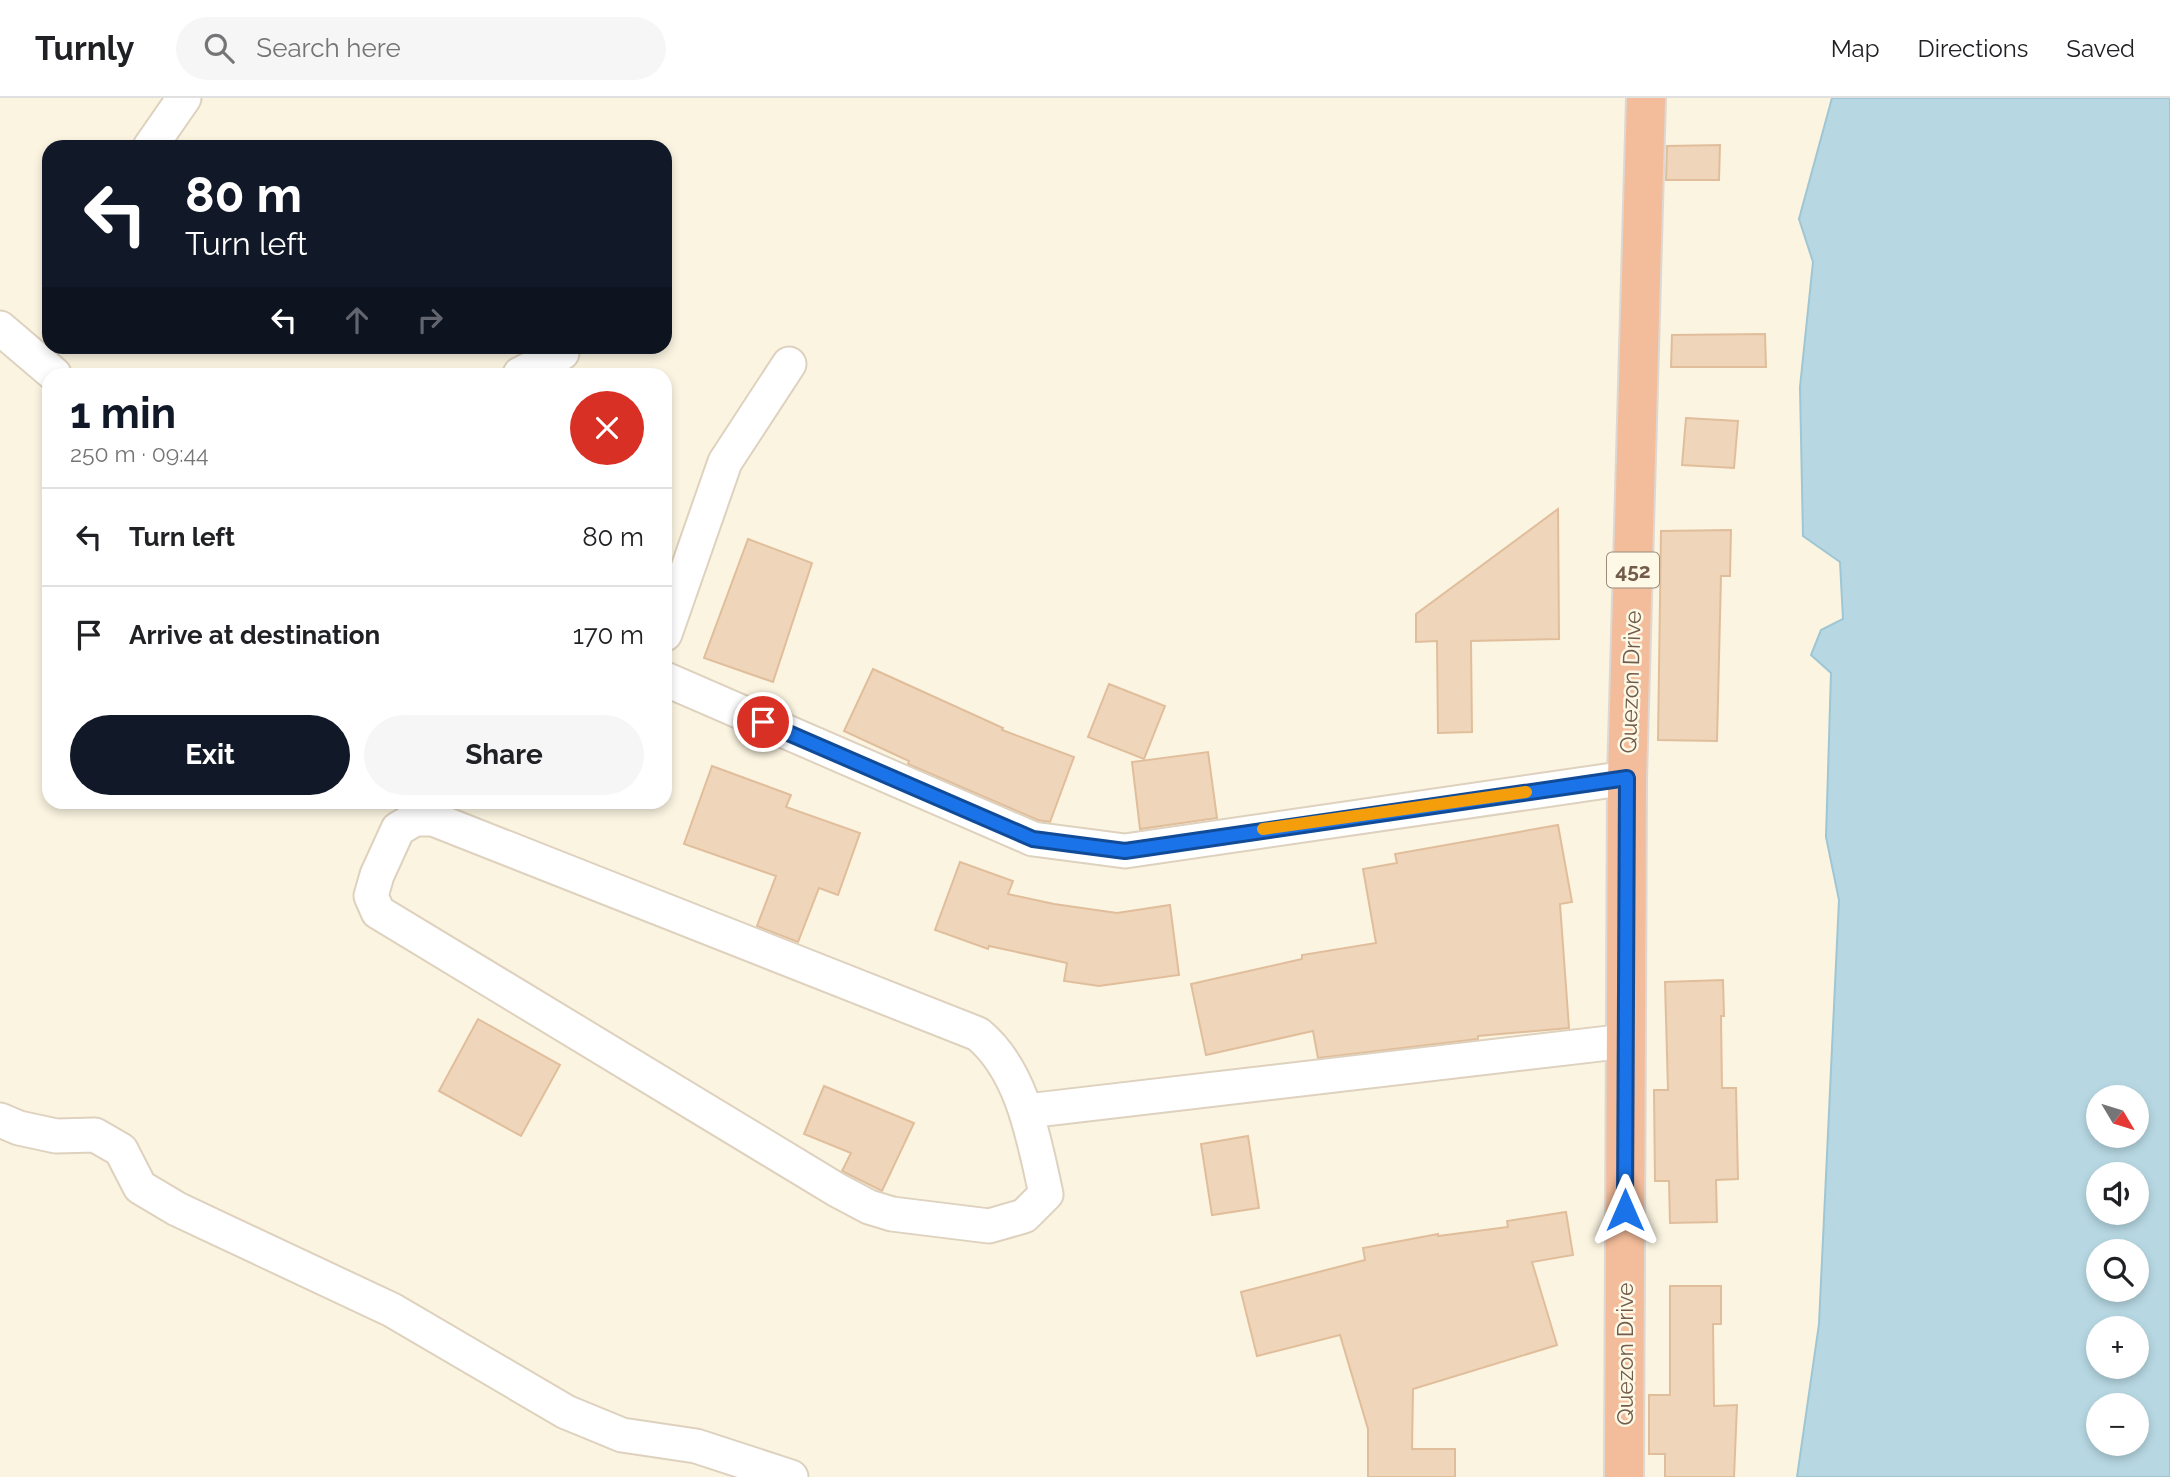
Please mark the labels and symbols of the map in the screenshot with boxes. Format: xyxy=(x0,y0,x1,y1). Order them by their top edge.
road number: 452 xyxy=(1607,552,1659,588)
street label: Quezon Drive xyxy=(1614,610,1646,754)
pin xyxy=(733,692,793,752)
north arrow xyxy=(2086,1085,2149,1148)
position arrow xyxy=(1588,1173,1662,1247)
street label: Quezon Drive xyxy=(1611,1282,1638,1426)

